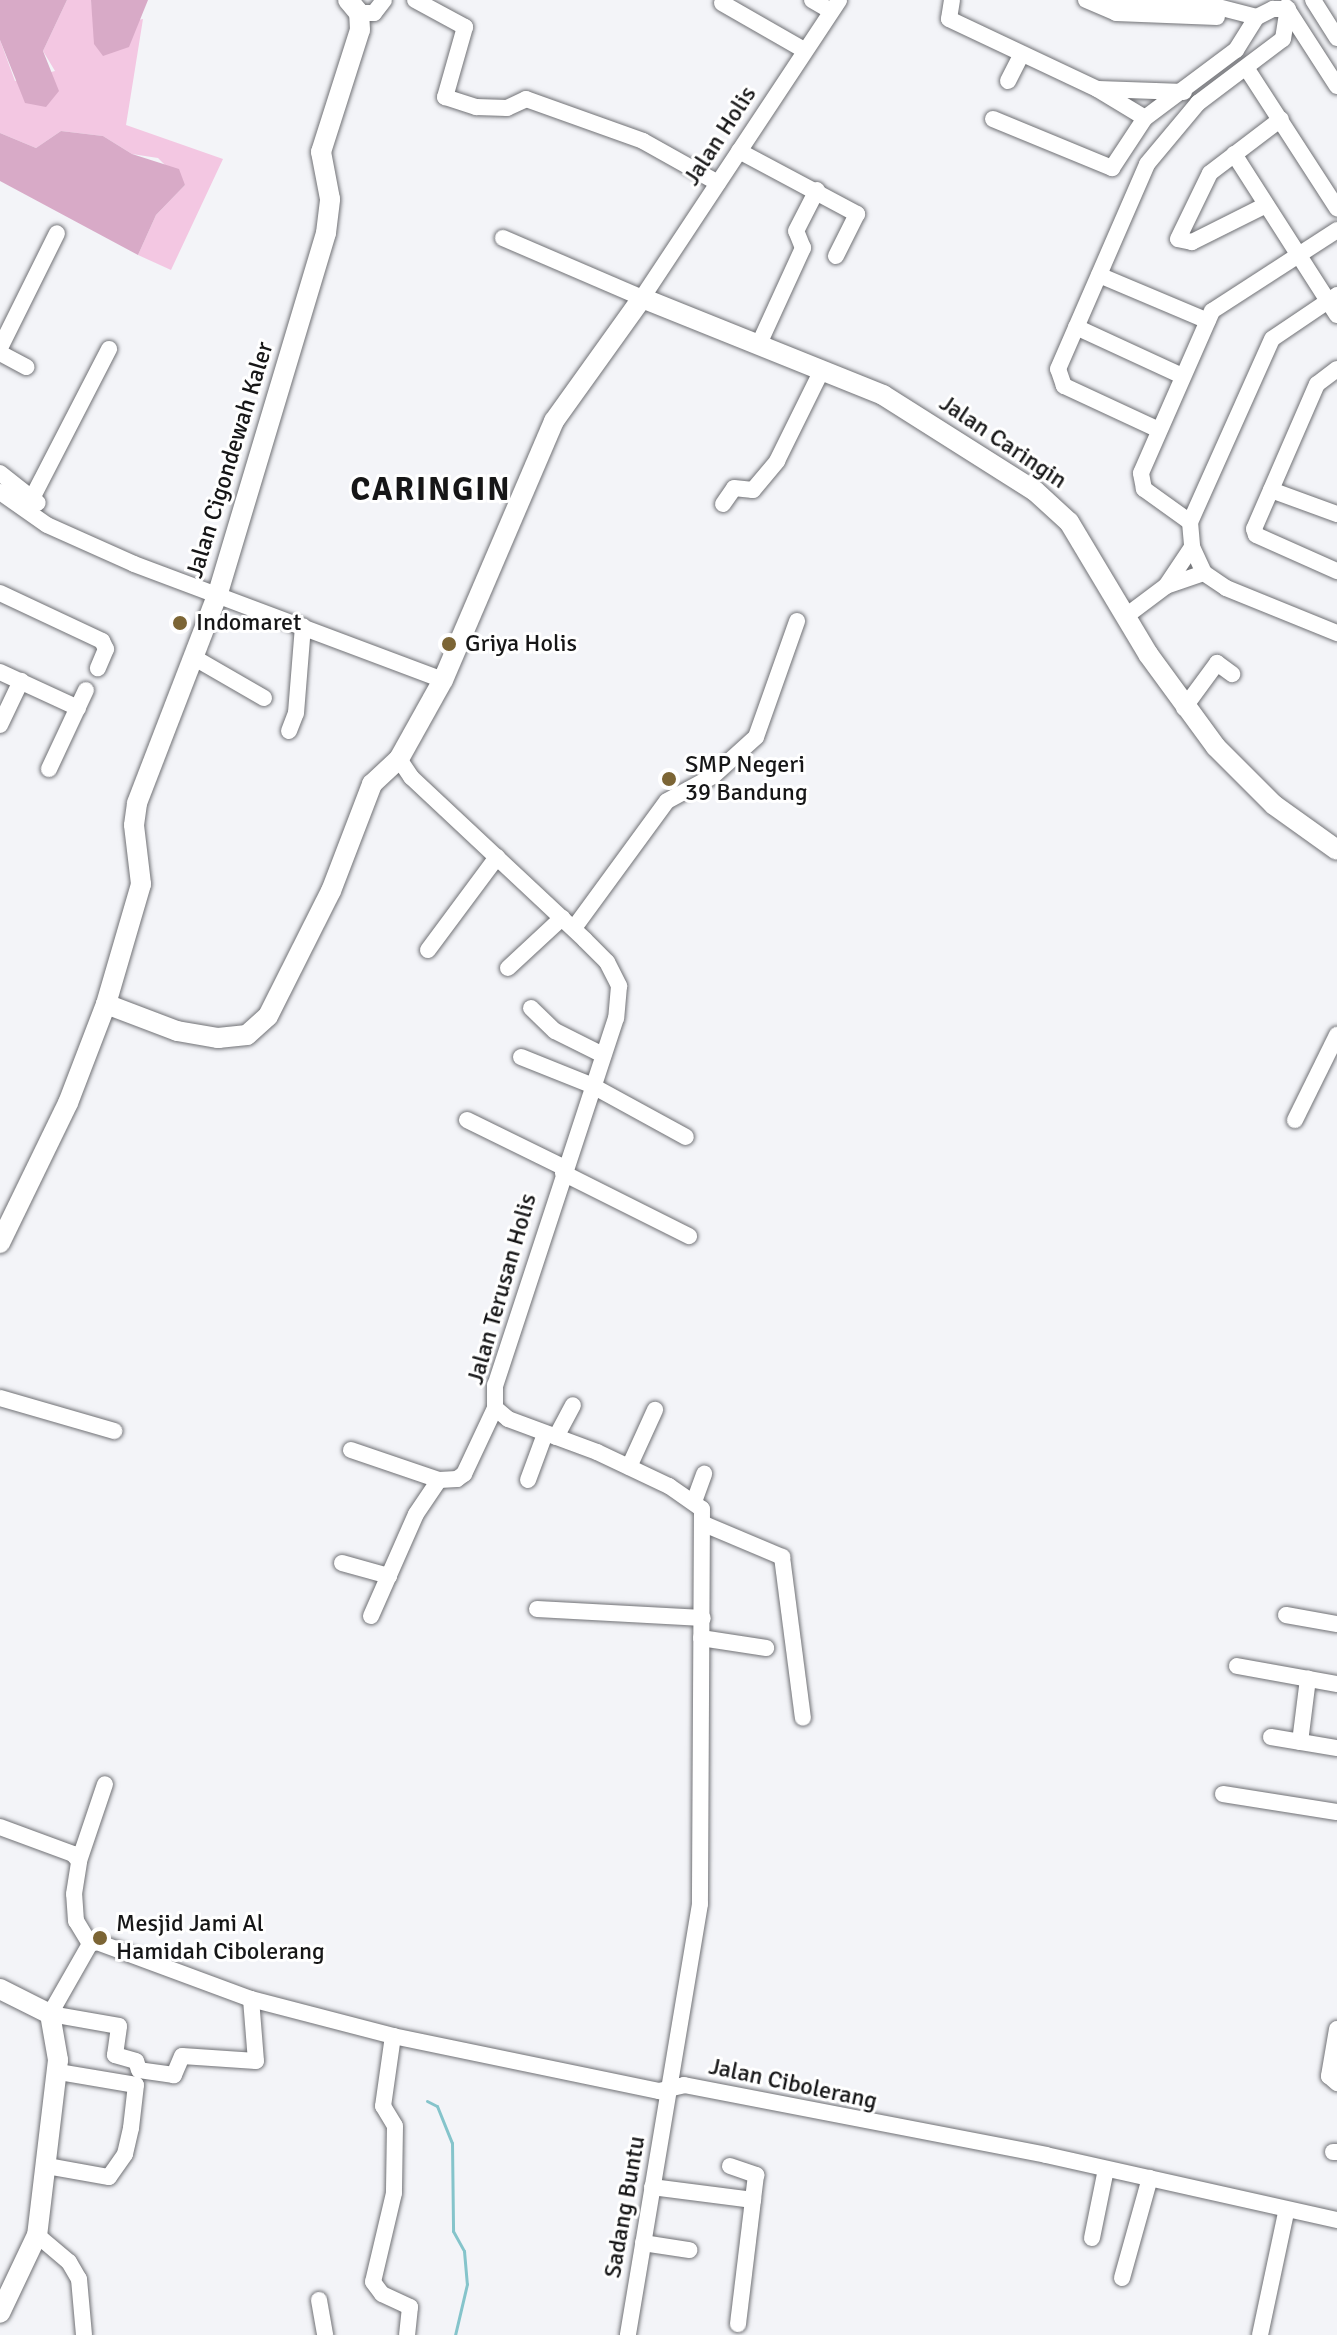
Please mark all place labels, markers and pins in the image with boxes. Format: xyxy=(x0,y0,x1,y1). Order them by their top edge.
place label: Indomaret xyxy=(196,609,301,637)
marker: Indomaret xyxy=(171,614,189,632)
place label: Griya Holis xyxy=(465,630,577,658)
marker: Griya Holis xyxy=(440,635,458,653)
place label: SMP Negeri 39 Bandung xyxy=(685,751,808,807)
marker: SMP Negeri 39 Bandung xyxy=(660,770,678,788)
place label: Mesjid Jami Al Hamidah Cibolerang xyxy=(116,1910,325,1966)
marker: Mesjid Jami Al Hamidah Cibolerang xyxy=(91,1929,109,1947)

